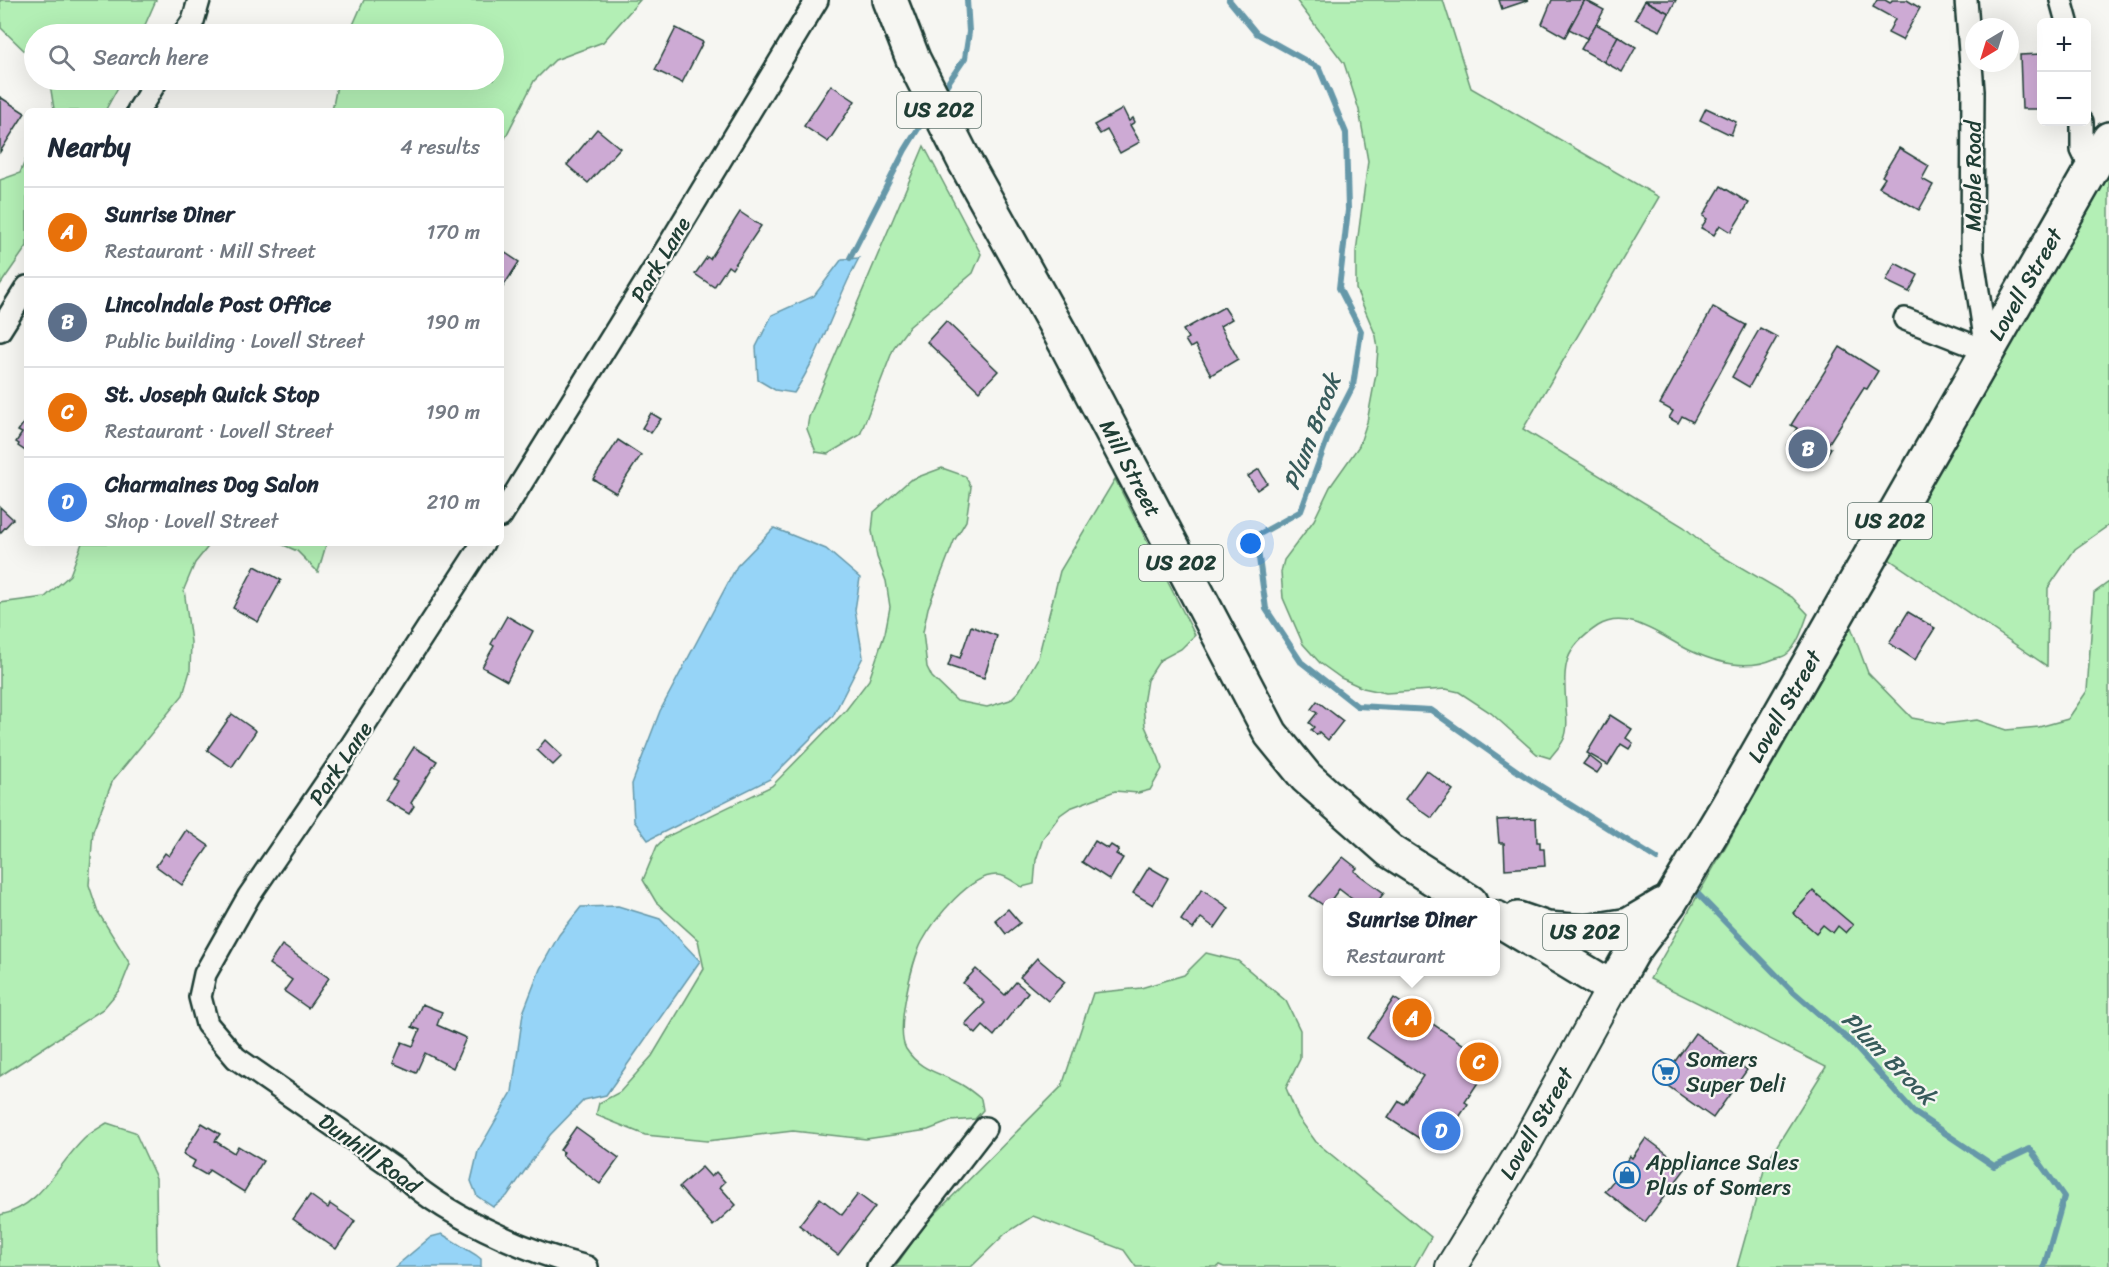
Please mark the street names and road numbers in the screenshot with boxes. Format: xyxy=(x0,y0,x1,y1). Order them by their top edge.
road number: US 202 xyxy=(897,92,981,128)
street label: Maple Road xyxy=(1954,119,1993,231)
street label: Park Lane xyxy=(619,208,702,310)
street label: Lovell Street xyxy=(1977,219,2074,348)
street label: Mill Street xyxy=(1088,412,1173,525)
road number: US 202 xyxy=(1848,503,1932,539)
road number: US 202 xyxy=(1139,545,1223,581)
street label: Lovell Street xyxy=(1736,641,1833,770)
street label: Park Lane xyxy=(298,713,383,813)
road number: US 202 xyxy=(1543,914,1627,950)
street label: Lovell Street xyxy=(1488,1058,1585,1187)
street label: Dunhill Road xyxy=(310,1102,431,1205)

